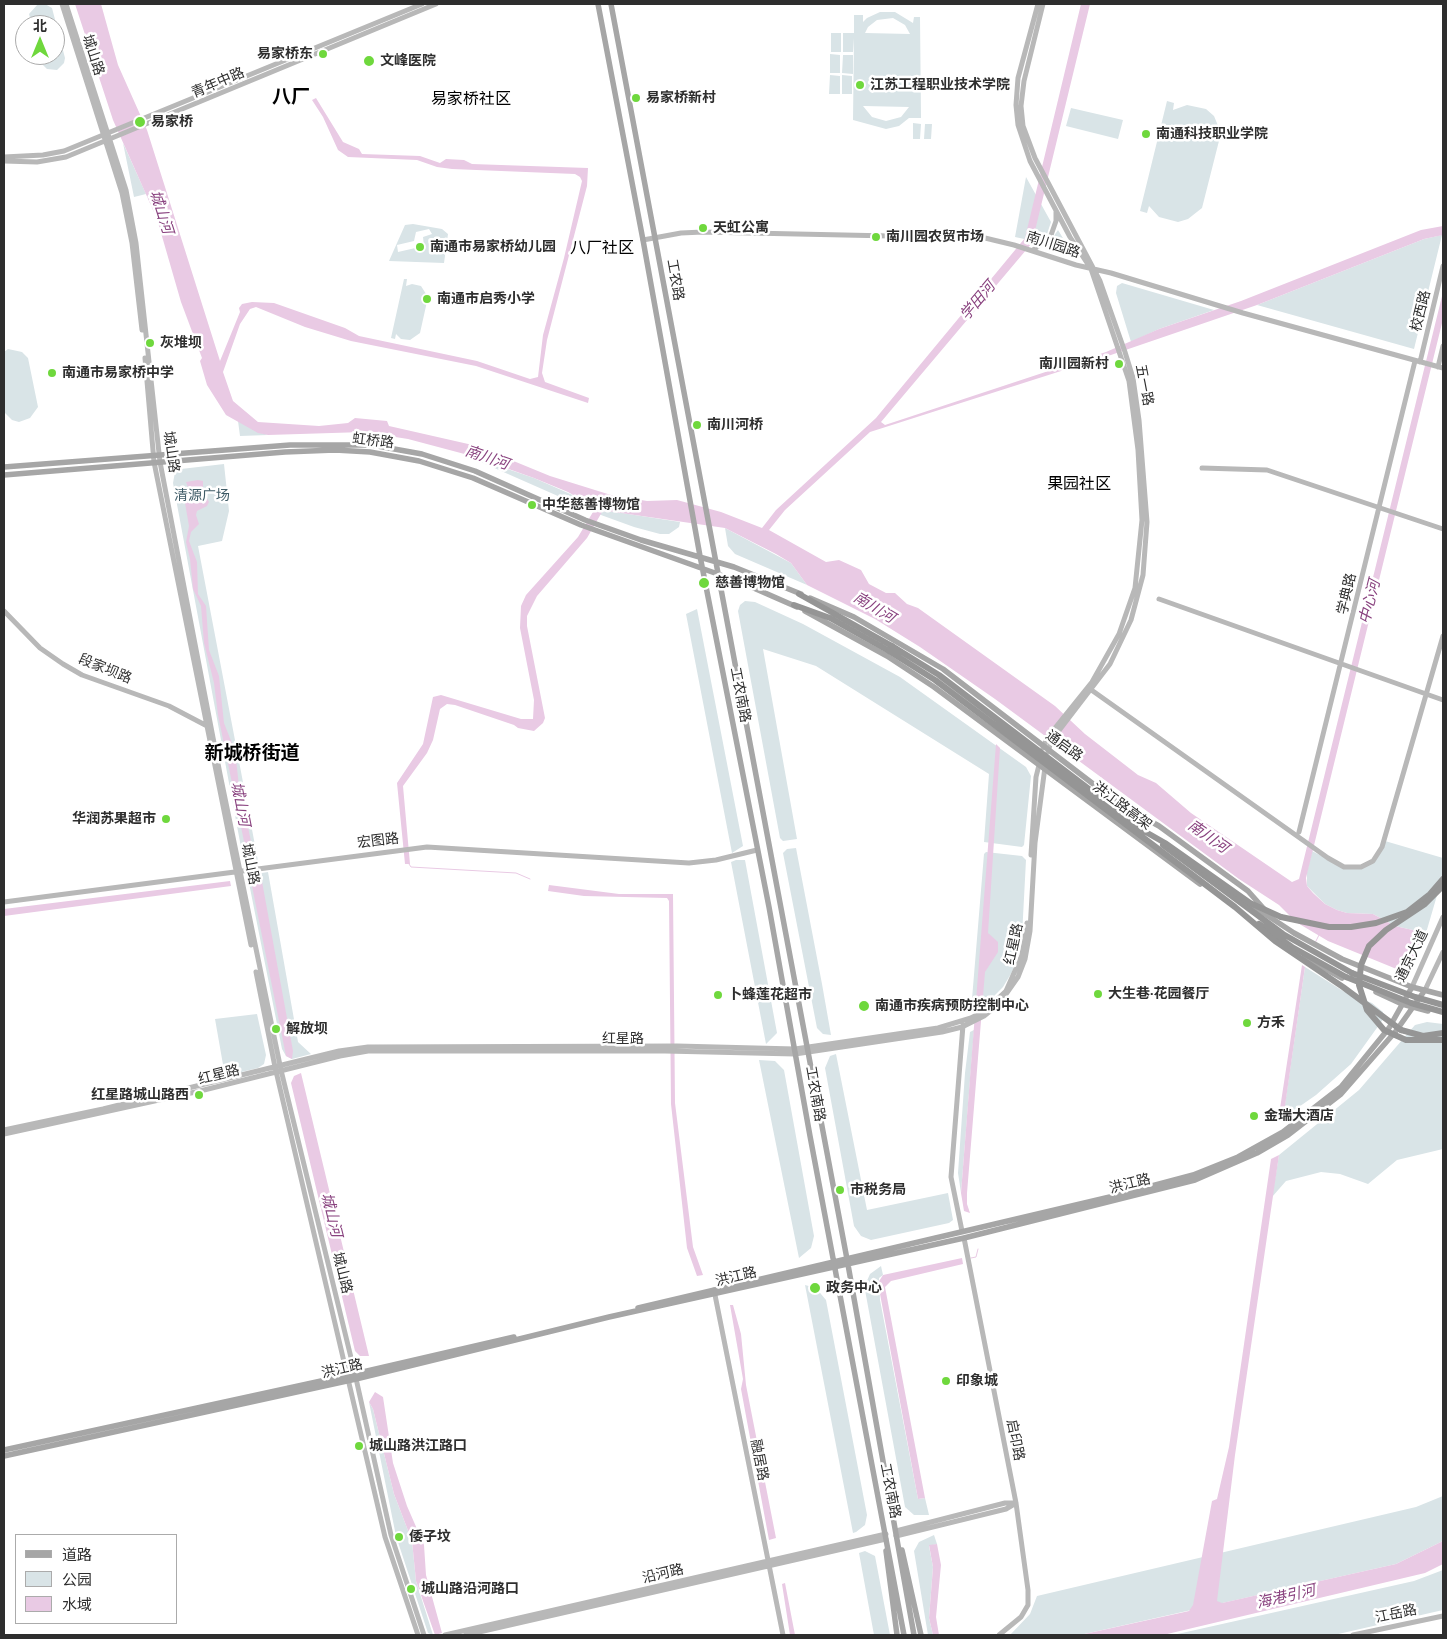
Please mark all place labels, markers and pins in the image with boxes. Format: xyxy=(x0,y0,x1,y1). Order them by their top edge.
place label: 易家桥东 xyxy=(257,46,313,62)
marker: 易家桥东 xyxy=(317,48,329,60)
place label: 文峰医院 xyxy=(380,53,436,69)
marker: 文峰医院 xyxy=(362,54,376,68)
place label: 江苏工程职业技术学院 xyxy=(870,77,1010,93)
marker: 江苏工程职业技术学院 xyxy=(854,79,866,91)
place label: 易家桥新村 xyxy=(646,90,716,106)
marker: 易家桥新村 xyxy=(630,92,642,104)
place label: 易家桥 xyxy=(151,114,193,130)
marker: 易家桥 xyxy=(133,115,147,129)
place label: 南通科技职业学院 xyxy=(1156,126,1268,142)
marker: 南通科技职业学院 xyxy=(1140,128,1152,140)
place label: 天虹公寓 xyxy=(713,220,769,236)
marker: 天虹公寓 xyxy=(697,222,709,234)
place label: 南川园农贸市场 xyxy=(886,229,984,245)
marker: 南川园农贸市场 xyxy=(870,231,882,243)
place label: 南通市易家桥幼儿园 xyxy=(430,239,556,255)
marker: 南通市易家桥幼儿园 xyxy=(414,241,426,253)
place label: 南通市启秀小学 xyxy=(437,291,535,307)
marker: 南通市启秀小学 xyxy=(421,293,433,305)
place label: 灰堆坝 xyxy=(160,335,202,351)
marker: 灰堆坝 xyxy=(144,337,156,349)
place label: 南川园新村 xyxy=(1039,356,1109,372)
marker: 南川园新村 xyxy=(1113,358,1125,370)
place label: 南通市易家桥中学 xyxy=(62,365,174,381)
marker: 南通市易家桥中学 xyxy=(46,367,58,379)
place label: 南川河桥 xyxy=(707,417,763,433)
marker: 南川河桥 xyxy=(691,419,703,431)
place label: 中华慈善博物馆 xyxy=(542,497,640,513)
marker: 中华慈善博物馆 xyxy=(526,499,538,511)
place label: 慈善博物馆 xyxy=(715,575,785,591)
marker: 慈善博物馆 xyxy=(697,576,711,590)
place label: 华润苏果超市 xyxy=(72,811,156,827)
marker: 华润苏果超市 xyxy=(160,813,172,825)
place label: 大生巷·花园餐厅 xyxy=(1108,986,1210,1002)
place label: 卜蜂莲花超市 xyxy=(728,987,812,1003)
marker: 大生巷·花园餐厅 xyxy=(1092,988,1104,1000)
marker: 卜蜂莲花超市 xyxy=(712,989,724,1001)
place label: 南通市疾病预防控制中心 xyxy=(875,998,1029,1014)
marker: 南通市疾病预防控制中心 xyxy=(857,999,871,1013)
place label: 方禾 xyxy=(1257,1015,1285,1031)
marker: 方禾 xyxy=(1241,1017,1253,1029)
place label: 解放坝 xyxy=(286,1021,328,1037)
marker: 解放坝 xyxy=(270,1023,282,1035)
place label: 红星路城山路西 xyxy=(91,1087,189,1103)
marker: 红星路城山路西 xyxy=(193,1089,205,1101)
place label: 金瑞大酒店 xyxy=(1264,1108,1334,1124)
marker: 金瑞大酒店 xyxy=(1248,1110,1260,1122)
place label: 市税务局 xyxy=(850,1182,906,1198)
marker: 市税务局 xyxy=(834,1184,846,1196)
place label: 政务中心 xyxy=(826,1280,882,1296)
marker: 政务中心 xyxy=(808,1281,822,1295)
place label: 印象城 xyxy=(956,1373,998,1389)
marker: 印象城 xyxy=(940,1375,952,1387)
place label: 城山路洪江路口 xyxy=(369,1438,467,1454)
marker: 城山路洪江路口 xyxy=(353,1440,365,1452)
place label: 倭子坟 xyxy=(409,1529,451,1545)
marker: 倭子坟 xyxy=(393,1531,405,1543)
place label: 城山路沿河路口 xyxy=(421,1581,519,1597)
marker: 城山路沿河路口 xyxy=(405,1583,417,1595)

